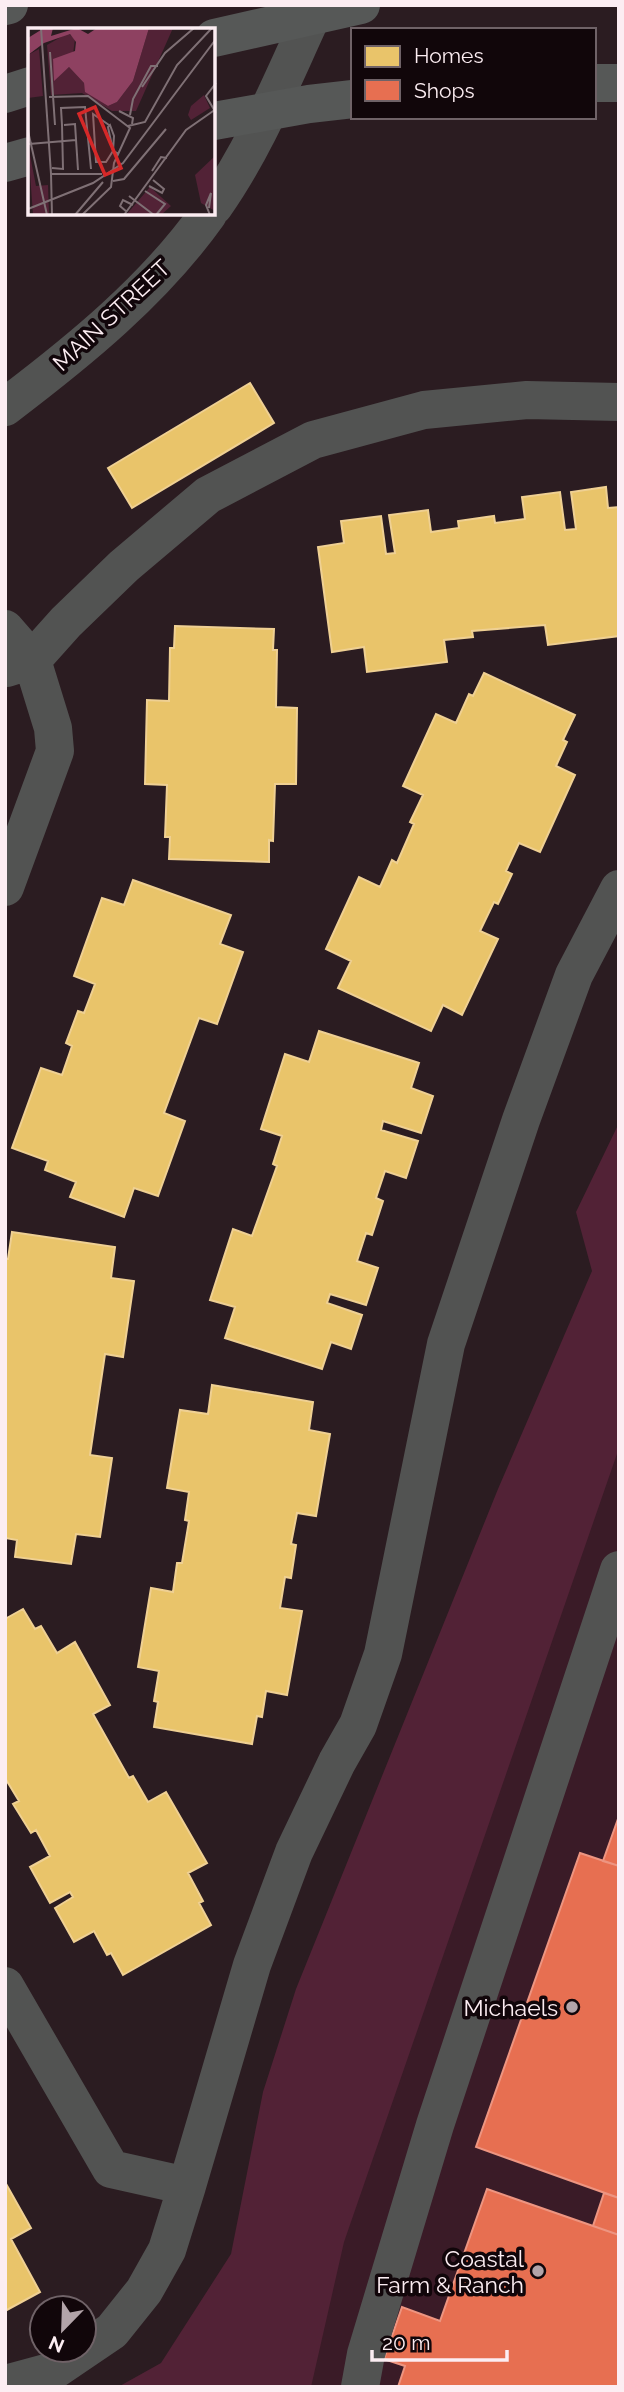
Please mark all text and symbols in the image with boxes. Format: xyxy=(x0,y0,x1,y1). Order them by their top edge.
inset map xyxy=(28,28,215,215)
legend xyxy=(351,28,596,119)
text: Homes xyxy=(414,43,484,68)
text: Shops xyxy=(414,78,475,103)
street label: MAIN STREET xyxy=(47,254,175,376)
place label: Michaels xyxy=(463,1994,558,2021)
marker: Michaels xyxy=(564,1999,580,2015)
place label: Coastal Farm & Ranch xyxy=(376,2245,525,2298)
marker: Coastal Farm & Ranch xyxy=(530,2263,546,2279)
north arrow xyxy=(28,2294,98,2364)
scale bar xyxy=(372,2318,507,2362)
text: 20 m xyxy=(382,2330,430,2355)
text: N xyxy=(45,2332,67,2358)

